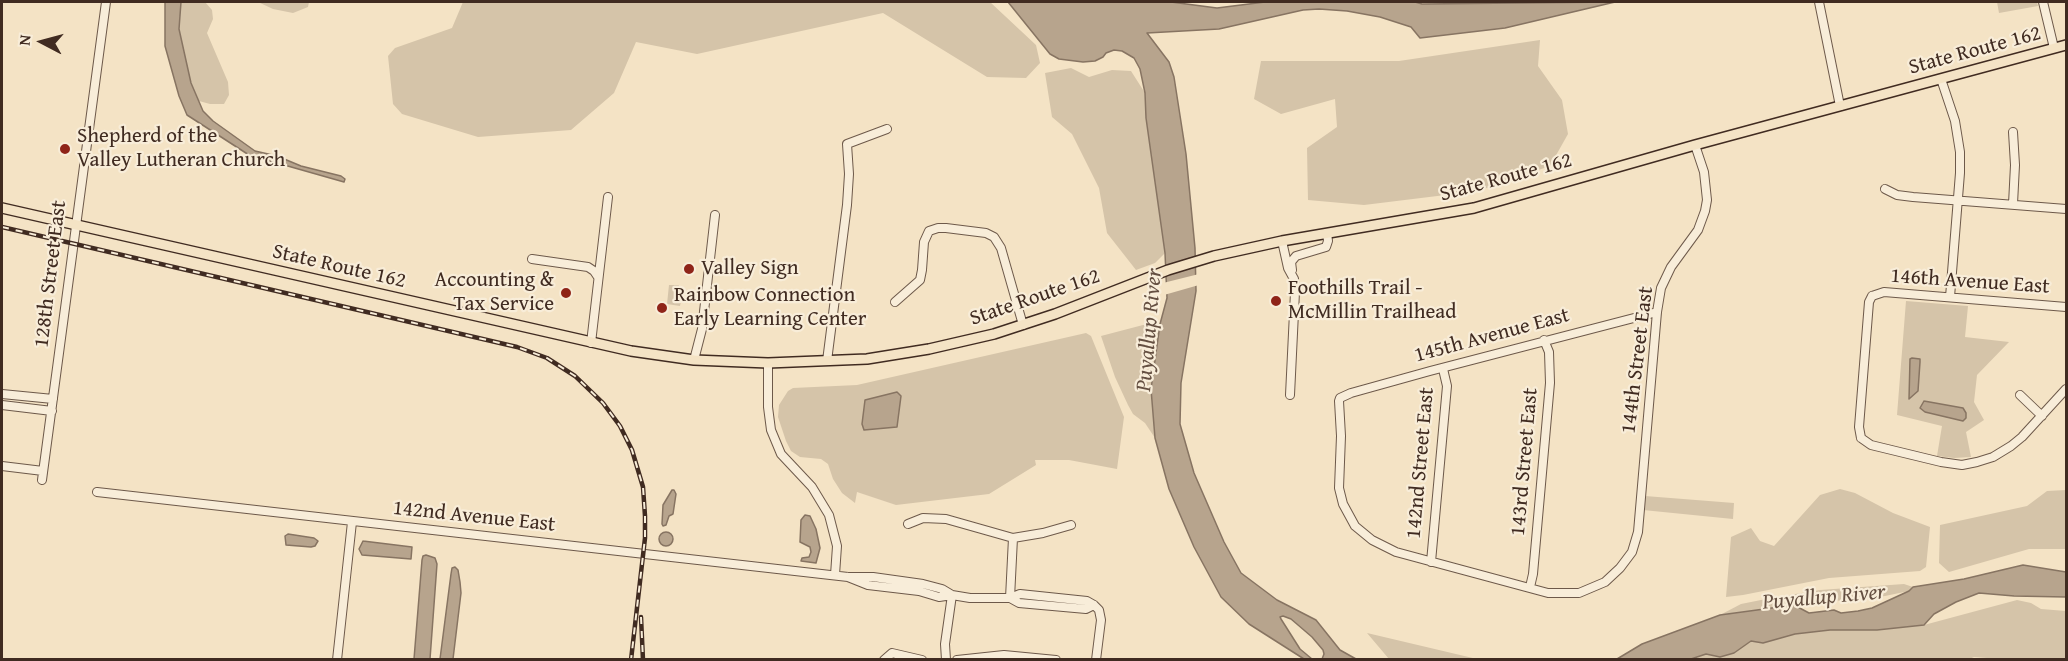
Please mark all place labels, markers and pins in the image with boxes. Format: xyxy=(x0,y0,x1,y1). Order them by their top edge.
place label: Shepherd of the Valley Lutheran Church xyxy=(77,124,285,174)
marker: Shepherd of the Valley Lutheran Church xyxy=(58,142,72,156)
place label: Valley Sign xyxy=(701,256,799,282)
marker: Valley Sign xyxy=(682,262,696,276)
place label: Accounting & Tax Service xyxy=(434,268,554,318)
place label: Foothills Trail - McMillin Trailhead xyxy=(1288,276,1456,326)
place label: Rainbow Connection Early Learning Center xyxy=(674,283,866,333)
marker: Accounting & Tax Service xyxy=(559,286,573,300)
marker: Foothills Trail - McMillin Trailhead xyxy=(1269,294,1283,308)
marker: Rainbow Connection Early Learning Center xyxy=(655,301,669,315)

